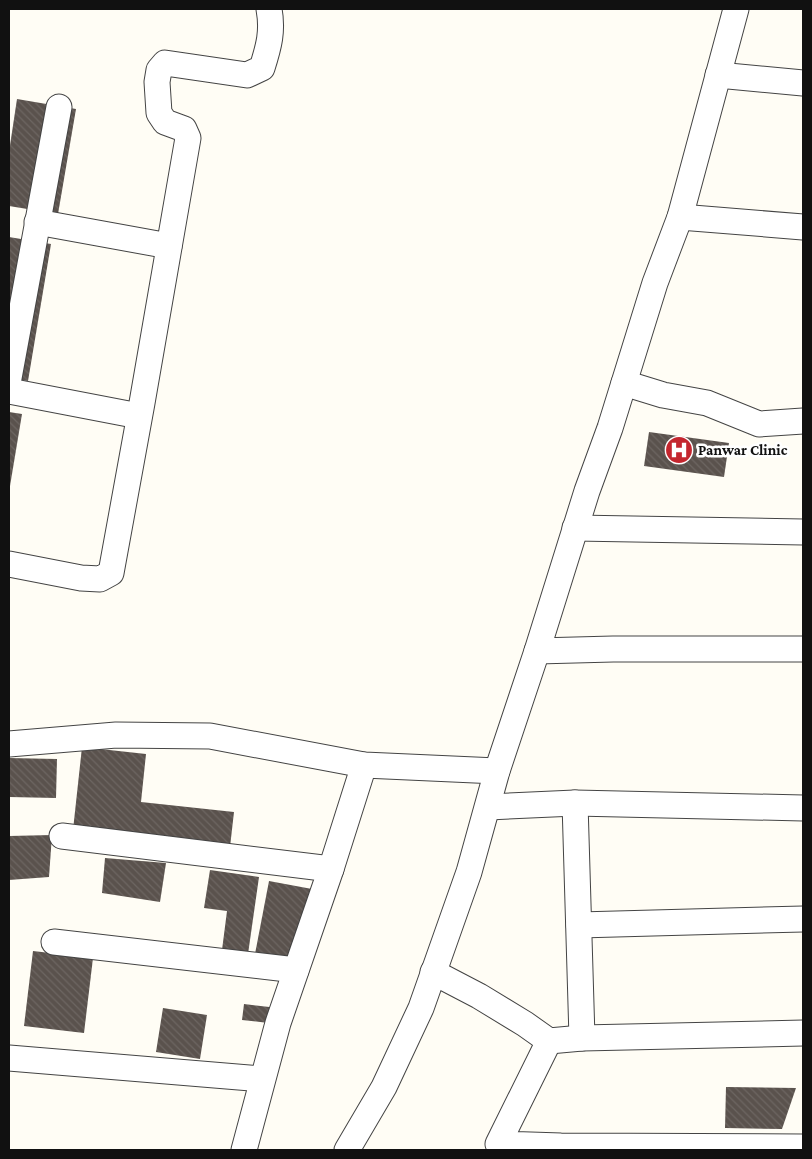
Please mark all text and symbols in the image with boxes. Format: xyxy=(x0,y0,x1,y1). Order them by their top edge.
hospital icon: Panwar Clinic xyxy=(664,435,694,465)
place label: Panwar Clinic xyxy=(698,442,788,458)

